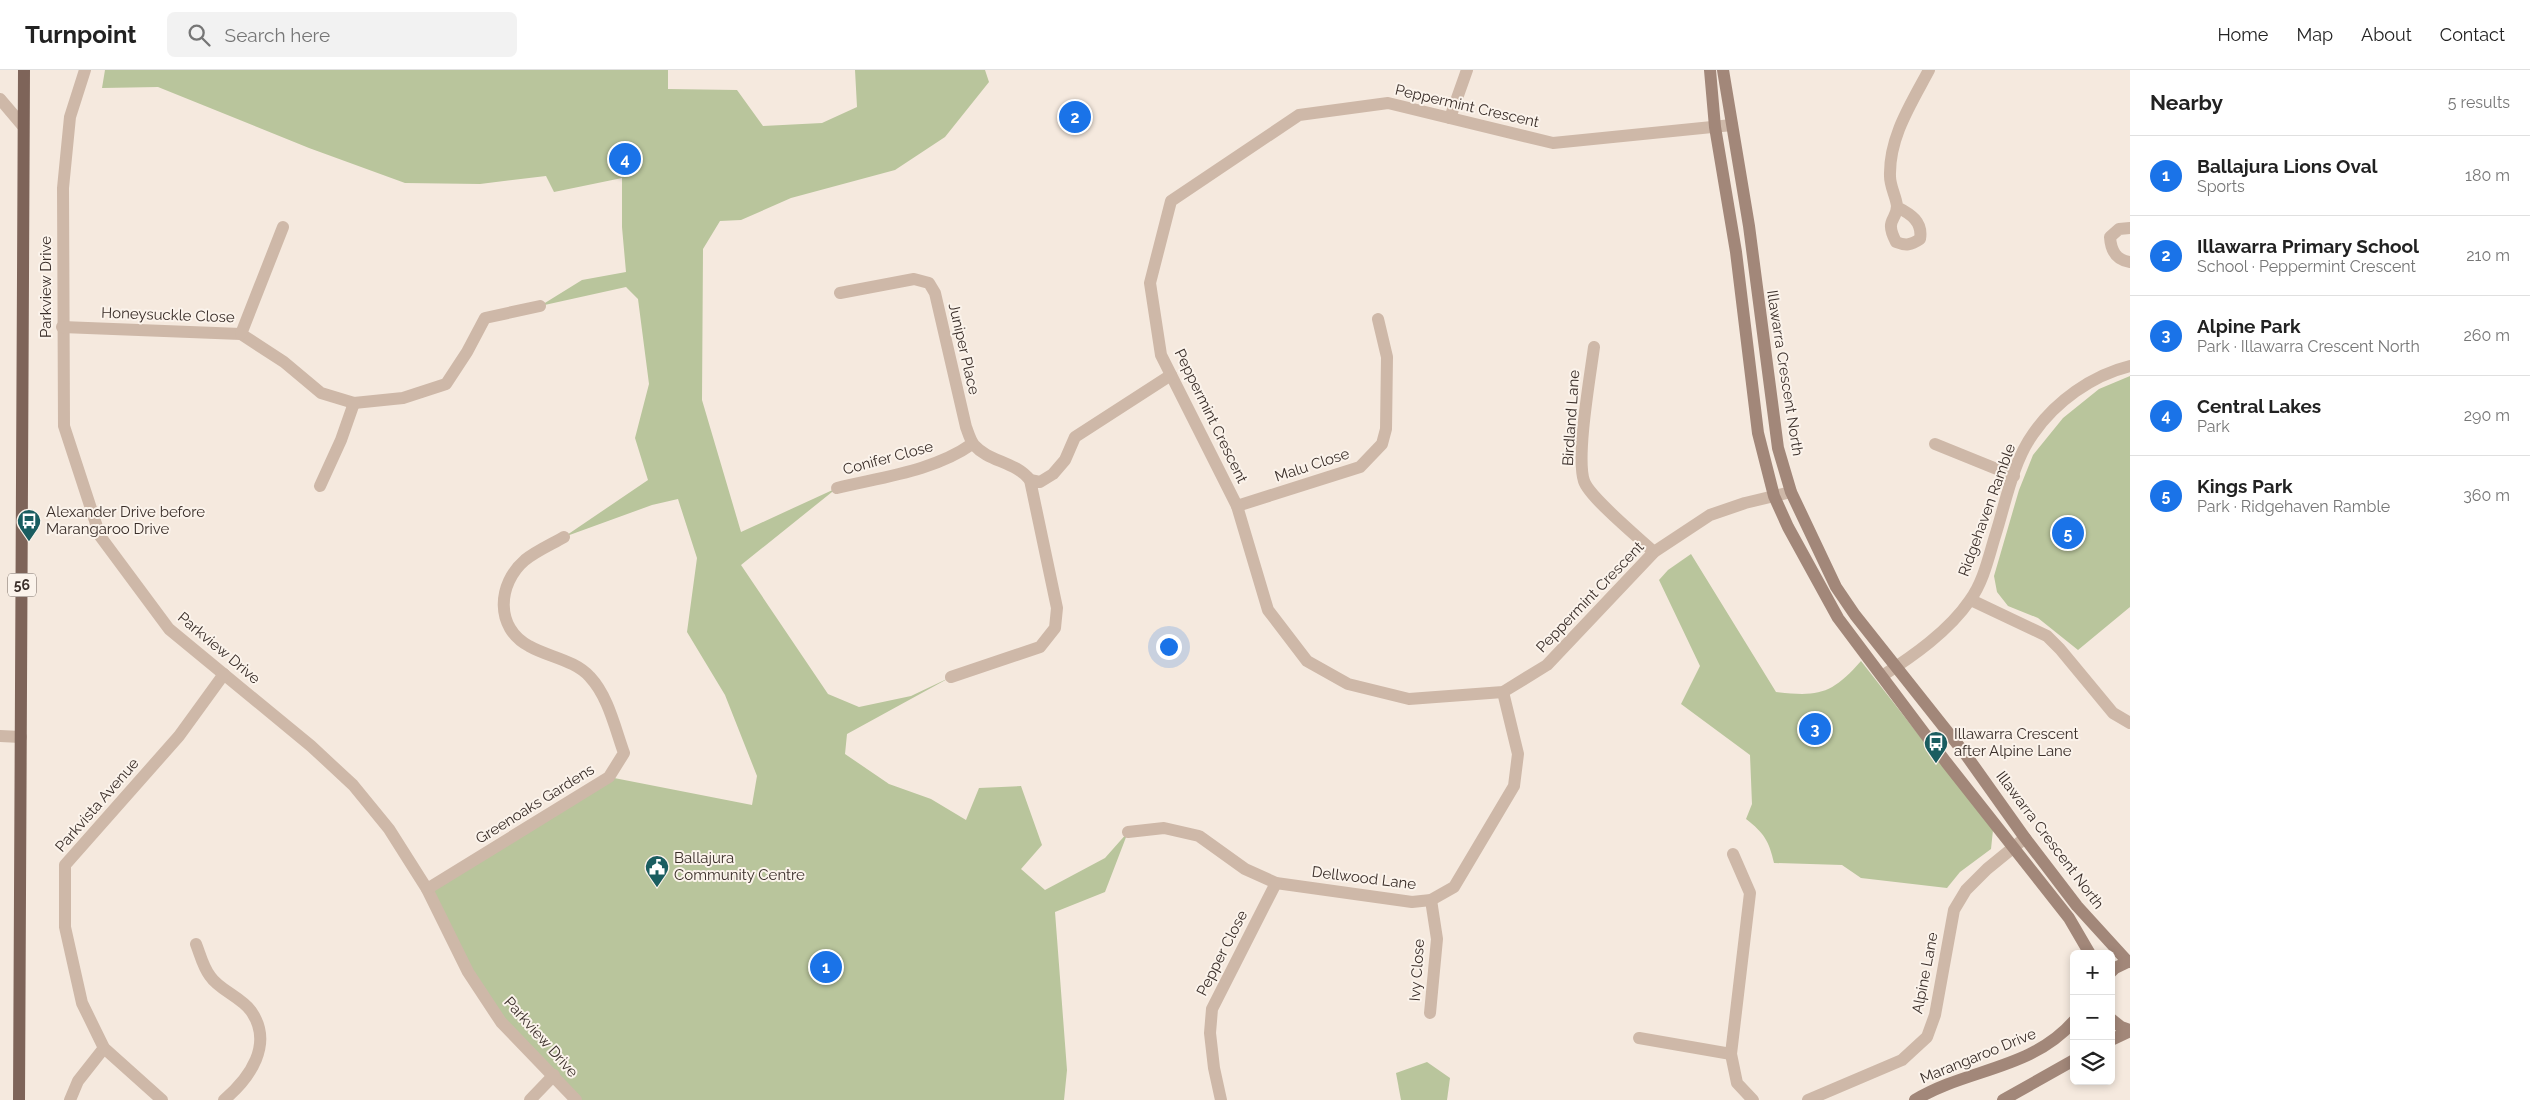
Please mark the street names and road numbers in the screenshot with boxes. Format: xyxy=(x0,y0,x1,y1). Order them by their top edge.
street label: Peppermint Crescent xyxy=(1393,81,1541,131)
street label: Parkview Drive xyxy=(37,236,55,338)
street label: Illawarra Crescent North xyxy=(1763,289,1807,457)
street label: Juniper Place xyxy=(945,301,983,397)
street label: Honeysuckle Close xyxy=(101,304,235,326)
street label: Peppermint Crescent xyxy=(1171,346,1251,486)
street label: Birdland Lane xyxy=(1559,369,1583,467)
street label: Conifer Close xyxy=(841,437,935,479)
street label: Ridgehaven Ramble xyxy=(1955,441,2019,579)
street label: Malu Close xyxy=(1272,444,1352,486)
street label: Peppermint Crescent xyxy=(1532,538,1648,656)
road number: 56 xyxy=(8,574,36,596)
street label: Parkview Drive xyxy=(174,608,264,688)
street label: Parkvista Avenue xyxy=(51,754,143,856)
street label: Greenoaks Gardens xyxy=(472,760,598,848)
street label: Illawarra Crescent North xyxy=(1992,768,2108,912)
street label: Dellwood Lane xyxy=(1311,863,1417,893)
street label: Pepper Close xyxy=(1193,907,1251,999)
street label: Alpine Lane xyxy=(1908,931,1942,1015)
street label: Ivy Close xyxy=(1406,938,1428,1002)
street label: Parkview Drive xyxy=(500,993,582,1081)
street label: Marangaroo Drive xyxy=(1917,1024,2039,1087)

